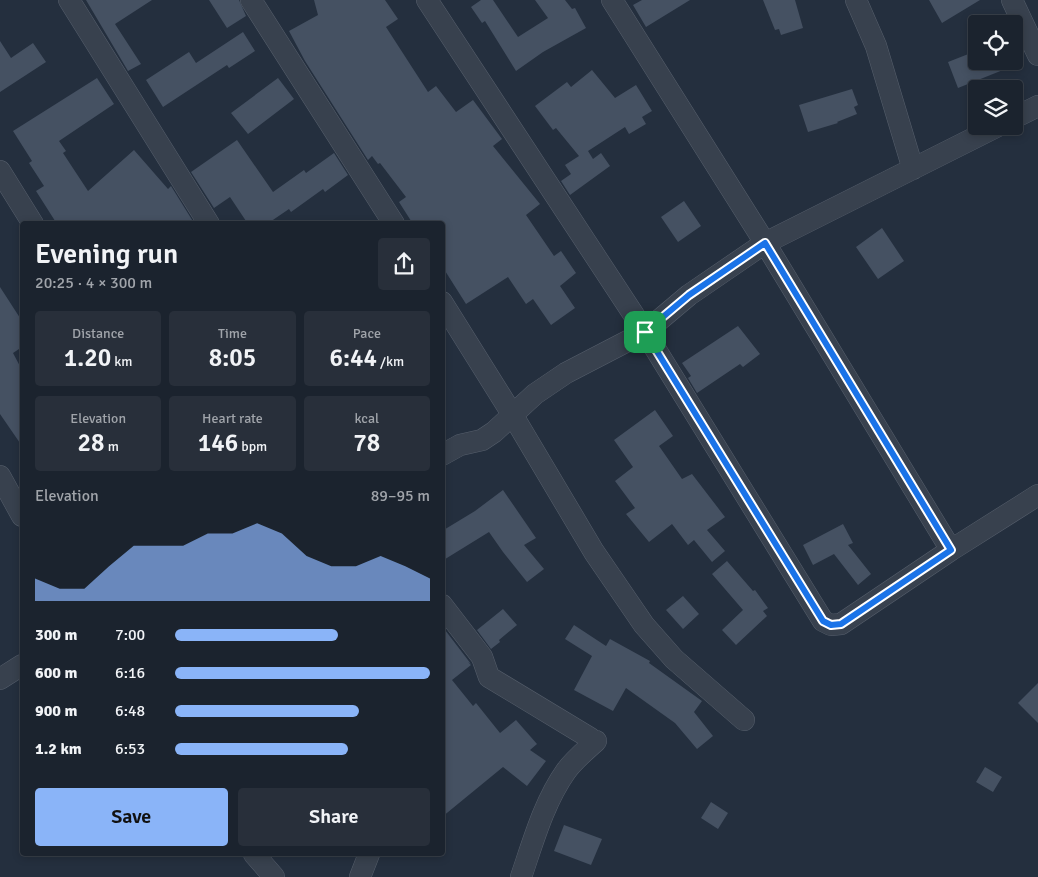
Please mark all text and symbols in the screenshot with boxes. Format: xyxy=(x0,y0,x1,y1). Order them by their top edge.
map controls xyxy=(968,15,1023,135)
button: locate xyxy=(968,15,1023,70)
button: layers xyxy=(968,80,1023,135)
text: Evening run xyxy=(35,237,178,271)
button: share xyxy=(378,238,430,290)
text: 20:25 · 4 × 300 m xyxy=(35,273,152,293)
pin xyxy=(624,311,666,353)
icon: arrive xyxy=(631,318,659,346)
text: Distance xyxy=(72,325,124,342)
text: Time xyxy=(218,325,247,342)
text: Pace xyxy=(353,325,381,342)
text: 1.20 xyxy=(64,342,111,373)
text: 8:05 xyxy=(209,342,256,373)
text: 6:44 xyxy=(329,342,377,373)
text: km xyxy=(111,353,132,370)
text: /km xyxy=(377,353,404,370)
text: Elevation xyxy=(70,410,126,427)
text: Heart rate xyxy=(202,410,263,427)
text: kcal xyxy=(355,410,379,427)
text: 28 xyxy=(78,427,105,458)
text: 146 xyxy=(198,427,238,458)
text: 78 xyxy=(353,427,380,458)
text: m xyxy=(105,438,119,455)
text: bpm xyxy=(238,438,267,455)
text: Elevation xyxy=(35,486,99,506)
text: 89–95 m xyxy=(371,486,430,506)
text: 300 m xyxy=(35,625,77,645)
text: 7:00 xyxy=(115,625,145,645)
text: 600 m xyxy=(35,663,77,683)
text: 6:16 xyxy=(115,663,145,683)
text: 900 m xyxy=(35,701,77,721)
text: 6:48 xyxy=(115,701,145,721)
text: 1.2 km xyxy=(35,739,82,759)
text: 6:53 xyxy=(115,739,145,759)
button: Save xyxy=(35,788,228,846)
button: Share xyxy=(238,788,430,846)

